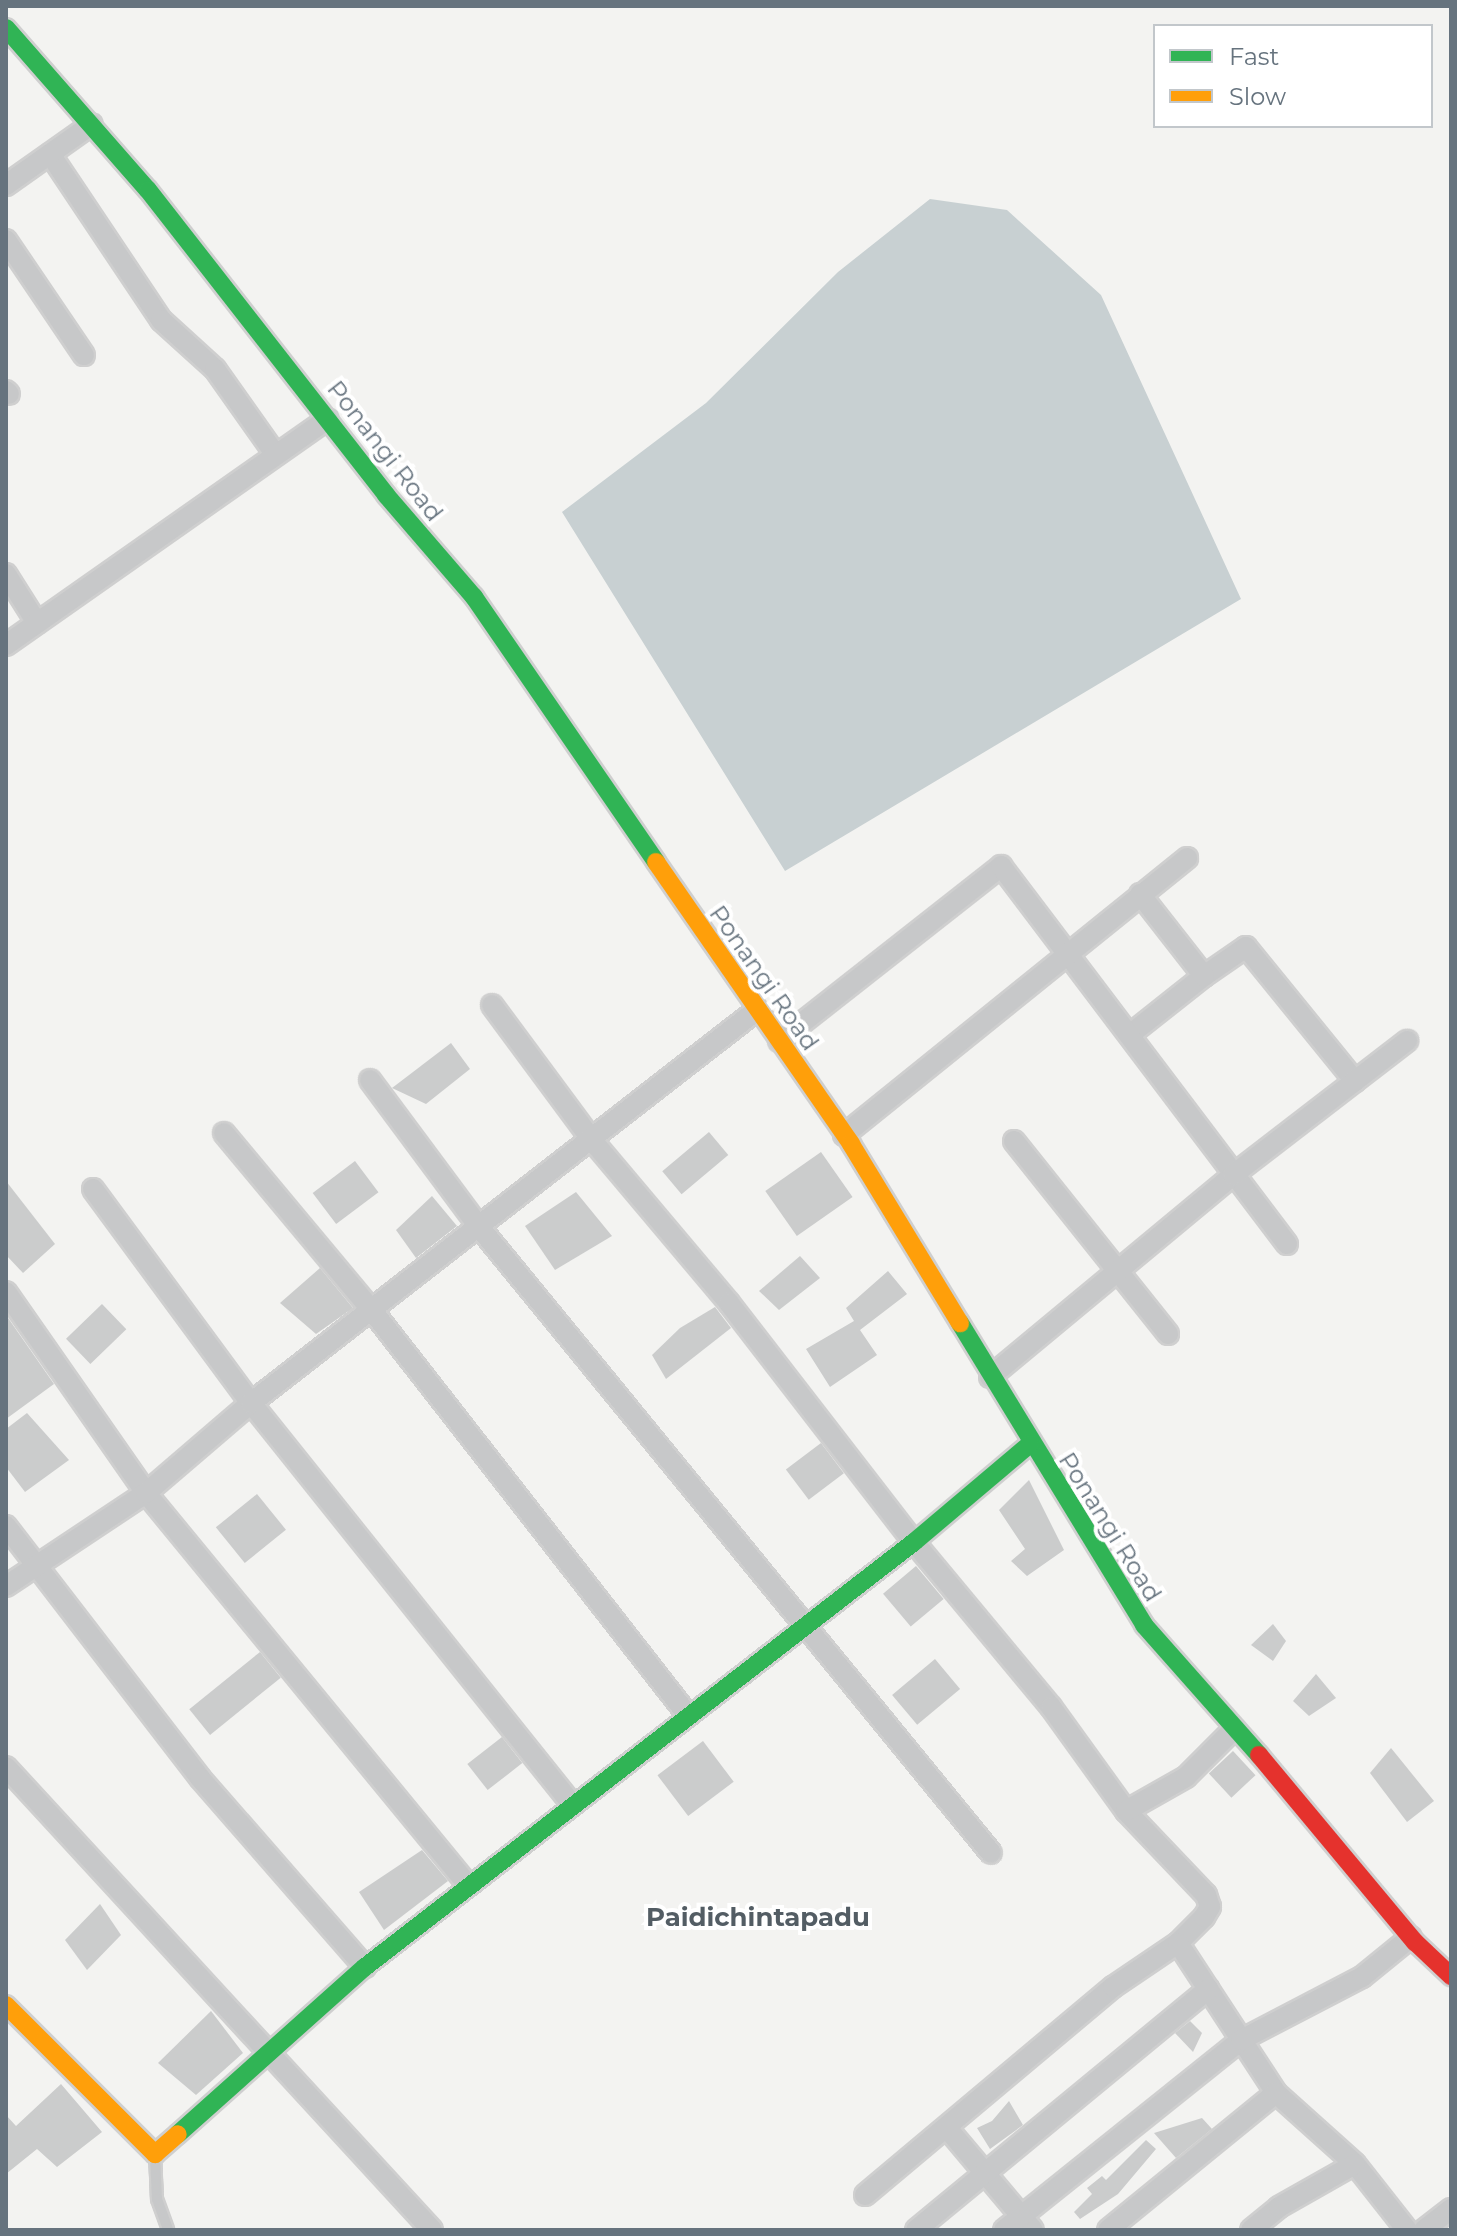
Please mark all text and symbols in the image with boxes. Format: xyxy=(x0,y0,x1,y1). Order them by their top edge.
legend xyxy=(1153,24,1433,128)
text: Fast xyxy=(1229,42,1279,71)
text: Slow xyxy=(1229,82,1286,111)
street label: Ponangi Road xyxy=(321,375,449,527)
street label: Ponangi Road xyxy=(703,900,825,1056)
street label: Ponangi Road xyxy=(1053,1447,1167,1607)
district label: Paidichintapadu xyxy=(646,1902,870,1934)

